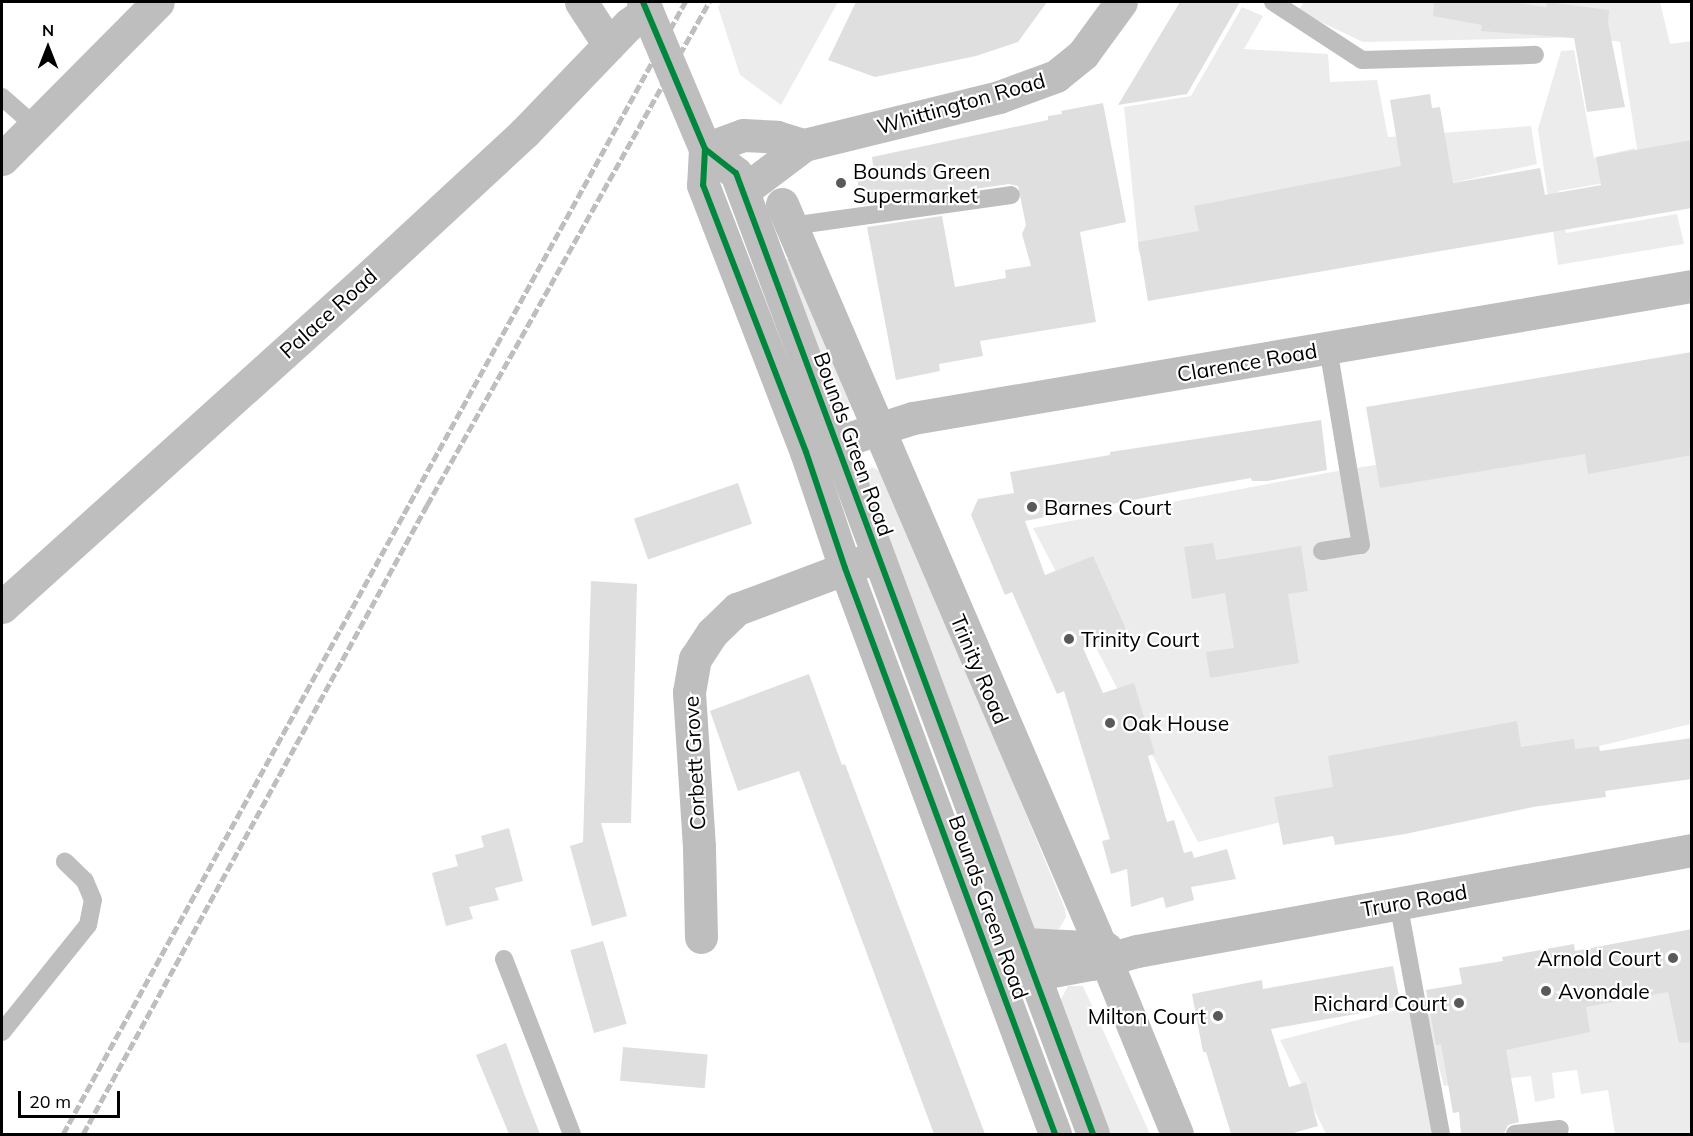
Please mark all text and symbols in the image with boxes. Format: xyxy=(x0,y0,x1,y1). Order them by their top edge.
north arrow xyxy=(18,18,78,78)
text: N xyxy=(42,20,54,40)
street label: Whittington Road xyxy=(874,67,1048,139)
place label: Bounds Green Supermarket xyxy=(853,158,990,208)
marker: Bounds Green Supermarket xyxy=(834,176,848,190)
street label: Palace Road xyxy=(274,263,382,363)
street label: Clarence Road xyxy=(1175,337,1319,387)
street label: Bounds Green Road xyxy=(809,348,899,540)
place label: Barnes Court xyxy=(1044,494,1171,520)
marker: Barnes Court xyxy=(1025,500,1039,514)
street label: Trinity Road xyxy=(946,610,1014,728)
place label: Trinity Court xyxy=(1081,626,1199,652)
marker: Trinity Court xyxy=(1062,632,1076,646)
street label: Corbett Grove xyxy=(678,695,710,831)
place label: Oak House xyxy=(1122,710,1229,736)
marker: Oak House xyxy=(1103,716,1117,730)
street label: Bounds Green Road xyxy=(944,811,1034,1003)
street label: Truro Road xyxy=(1359,878,1469,922)
place label: Arnold Court xyxy=(1537,945,1661,971)
marker: Arnold Court xyxy=(1666,951,1680,965)
place label: Avondale xyxy=(1558,978,1650,1004)
marker: Avondale xyxy=(1539,984,1553,998)
place label: Richard Court xyxy=(1313,990,1447,1016)
marker: Richard Court xyxy=(1452,996,1466,1010)
place label: Milton Court xyxy=(1088,1003,1206,1029)
marker: Milton Court xyxy=(1211,1009,1225,1023)
scale bar xyxy=(21,1079,123,1117)
text: 20 m xyxy=(29,1090,71,1113)

